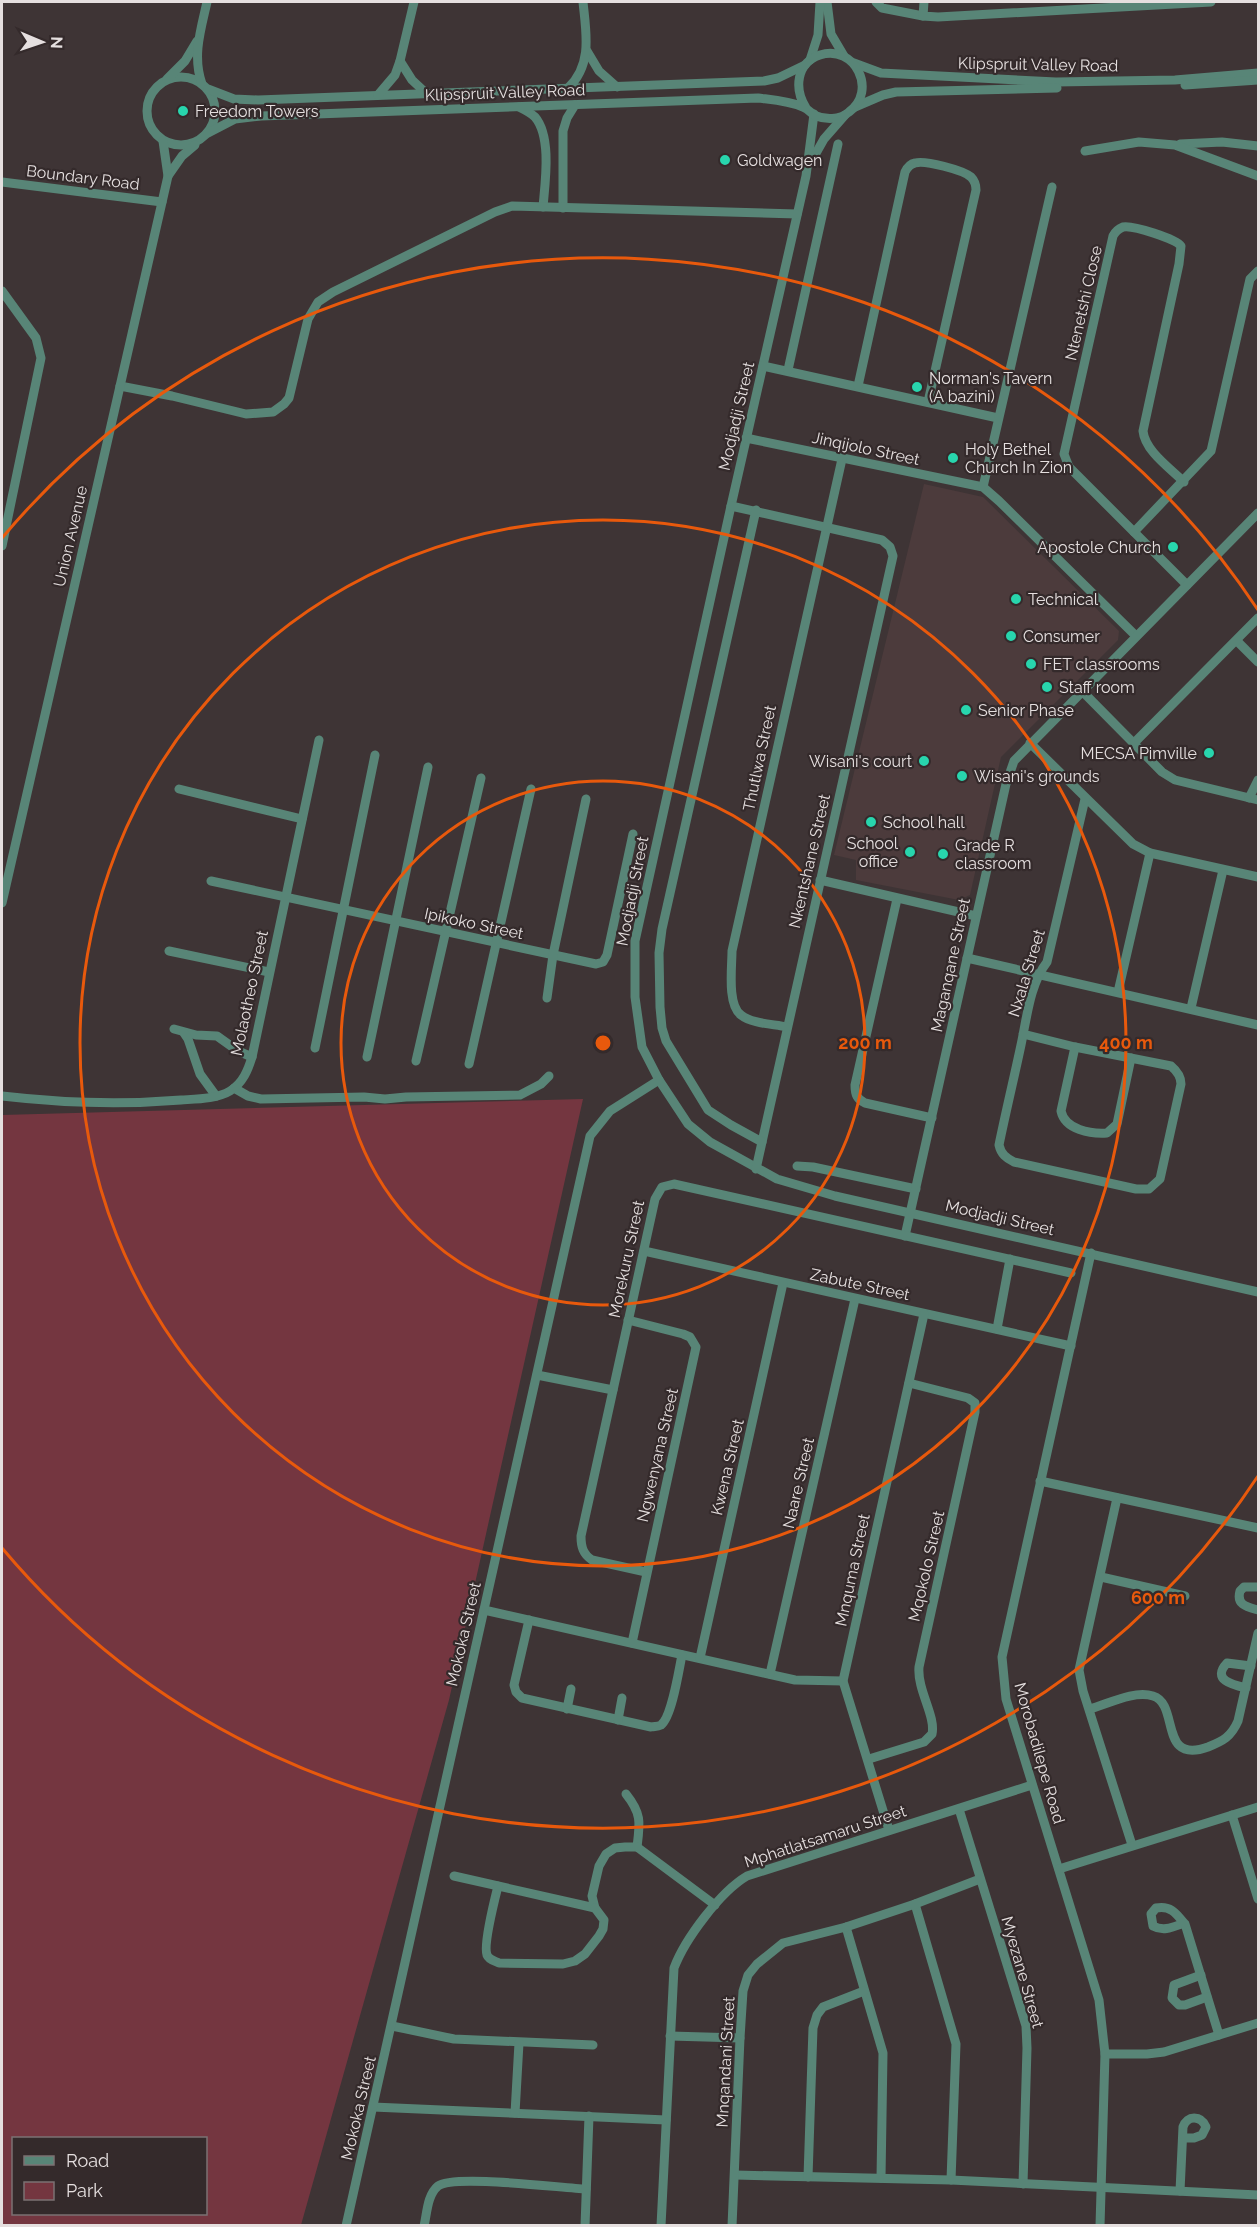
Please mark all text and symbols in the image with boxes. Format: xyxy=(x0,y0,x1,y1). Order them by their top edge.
north arrow xyxy=(12,12,72,72)
text: N xyxy=(47,36,66,49)
street label: Klipspruit Valley Road xyxy=(958,54,1118,75)
street label: Klipspruit Valley Road xyxy=(425,80,586,105)
place label: Freedom Towers xyxy=(195,102,319,121)
marker: Freedom Towers xyxy=(176,104,190,118)
place label: Goldwagen xyxy=(737,151,822,170)
marker: Goldwagen xyxy=(718,153,732,167)
street label: Boundary Road xyxy=(25,161,141,194)
street label: Ntenetshi Close xyxy=(1061,244,1106,362)
street label: Modjadji Street xyxy=(715,359,758,472)
place label: Norman's Tavern (A bazini) xyxy=(929,369,1052,406)
marker: Norman's Tavern (A bazini) xyxy=(910,380,924,394)
street label: Jinqijolo Street xyxy=(810,428,922,469)
place label: Holy Bethel Church In Zion xyxy=(965,440,1072,477)
marker: Holy Bethel Church In Zion xyxy=(946,451,960,465)
street label: Union Avenue xyxy=(50,484,91,589)
place label: Apostole Church xyxy=(1037,538,1161,557)
marker: Apostole Church xyxy=(1166,540,1180,554)
place label: Technical xyxy=(1028,590,1099,609)
marker: Technical xyxy=(1009,592,1023,606)
place label: Consumer xyxy=(1023,627,1100,646)
marker: Consumer xyxy=(1004,629,1018,643)
place label: FET classrooms xyxy=(1043,655,1160,674)
marker: FET classrooms xyxy=(1024,657,1038,671)
place label: Staff room xyxy=(1059,678,1135,697)
marker: Staff room xyxy=(1040,680,1054,694)
place label: Senior Phase xyxy=(978,701,1074,720)
street label: Thutlwa Street xyxy=(739,703,780,813)
marker: Senior Phase xyxy=(959,703,973,717)
place label: MECSA Pimville xyxy=(1081,744,1197,763)
marker: MECSA Pimville xyxy=(1202,746,1216,760)
place label: Wisani's court xyxy=(809,752,913,771)
marker: Wisani's court xyxy=(917,754,931,768)
place label: Wisani's grounds xyxy=(974,767,1100,786)
marker: Wisani's grounds xyxy=(955,769,969,783)
street label: Nkentshane Street xyxy=(785,791,834,930)
place label: School hall xyxy=(883,813,965,832)
marker: School hall xyxy=(864,815,878,829)
street label: Modjadji Street xyxy=(613,834,653,947)
place label: School office xyxy=(847,834,899,871)
place label: Grade R classroom xyxy=(955,836,1031,873)
marker: School office xyxy=(903,845,917,859)
marker: Grade R classroom xyxy=(936,847,950,861)
street label: Maganqane Street xyxy=(927,896,974,1034)
street label: Ipikoko Street xyxy=(423,904,526,943)
street label: Nxala Street xyxy=(1004,926,1049,1019)
street label: Molaotheo Street xyxy=(227,928,272,1058)
text: 200 m xyxy=(838,1032,892,1053)
text: 400 m xyxy=(1099,1032,1153,1053)
centre of rings xyxy=(593,1033,613,1053)
street label: Modjadji Street xyxy=(944,1196,1057,1239)
street label: Morekuru Street xyxy=(605,1198,648,1320)
street label: Zabute Street xyxy=(808,1265,912,1304)
street label: Ngwenyana Street xyxy=(633,1386,682,1524)
street label: Kwena Street xyxy=(707,1416,748,1517)
street label: Naare Street xyxy=(779,1435,818,1531)
street label: Mqokolo Street xyxy=(904,1508,949,1623)
street label: Mnquma Street xyxy=(831,1511,874,1628)
street label: Mokoka Street xyxy=(442,1579,485,1688)
text: 600 m xyxy=(1131,1587,1185,1608)
street label: Morobadilepe Road xyxy=(1010,1680,1069,1826)
street label: Mphatlatsamaru Street xyxy=(742,1801,909,1872)
street label: Myezane Street xyxy=(997,1914,1048,2031)
street label: Mnqandani Street xyxy=(713,1995,738,2128)
street label: Mokoka Street xyxy=(337,2053,380,2162)
legend xyxy=(12,2137,207,2215)
text: Road xyxy=(66,2150,109,2171)
text: Park xyxy=(66,2180,103,2201)

